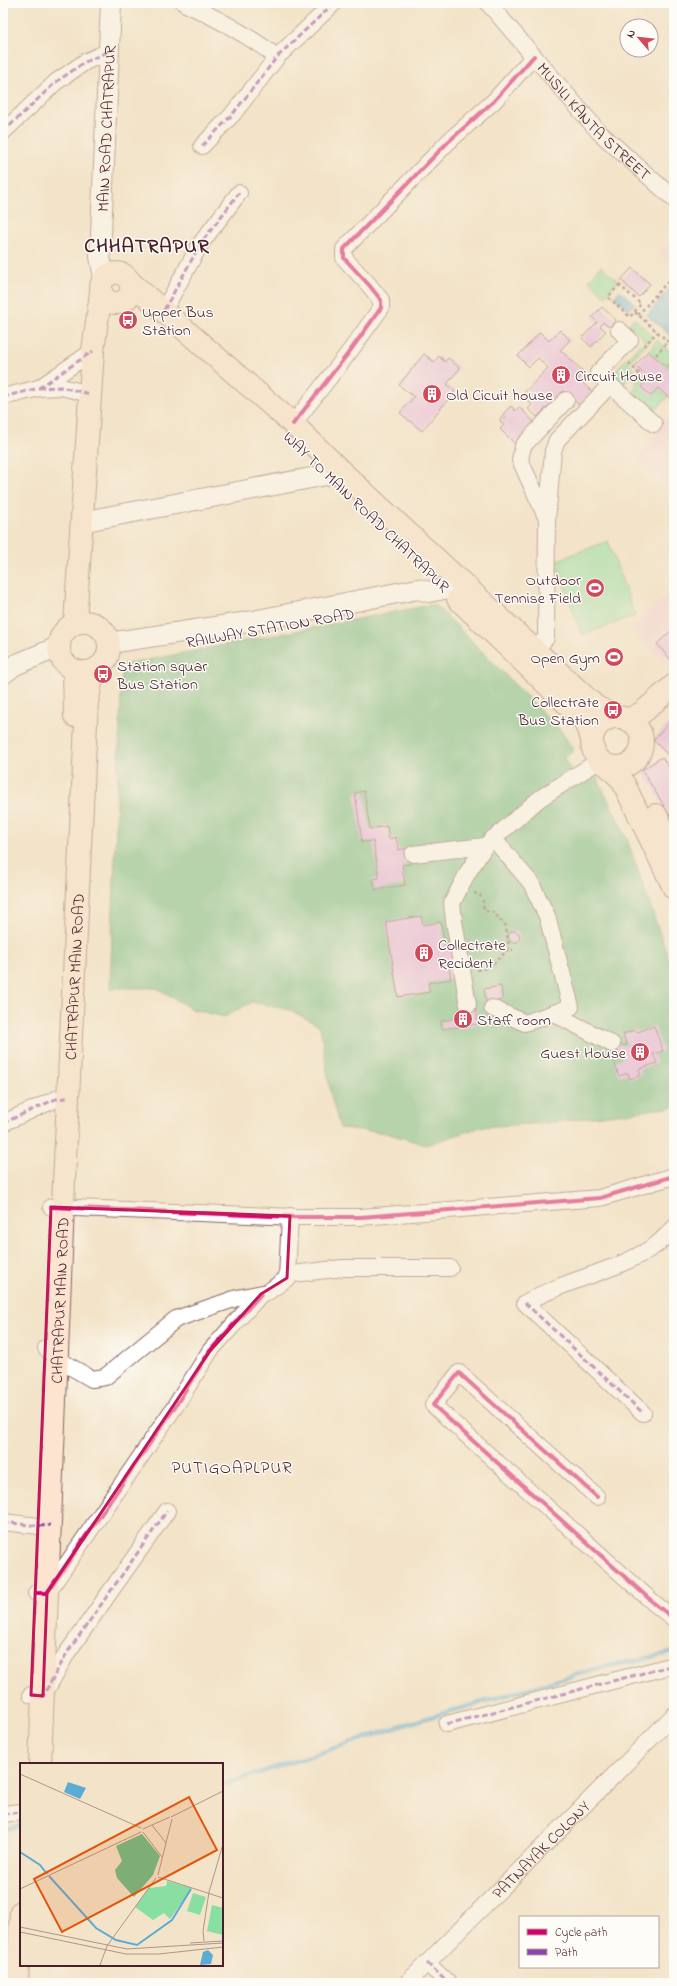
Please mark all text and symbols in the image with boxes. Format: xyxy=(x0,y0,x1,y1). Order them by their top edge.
north arrow xyxy=(619,18,659,58)
text: N xyxy=(622,27,640,41)
street label: MAIN ROAD CHATRAPUR xyxy=(92,45,123,212)
street label: MUSILI KANTA STREET xyxy=(530,58,655,187)
district label: CHHATRAPUR xyxy=(84,233,210,262)
place label: Upper Bus Station xyxy=(142,301,214,343)
bus stop icon: Upper Bus Station xyxy=(117,309,139,331)
building icon: Circuit House xyxy=(550,364,572,386)
place label: Circuit House xyxy=(575,365,663,389)
building icon: Old Cicuit house xyxy=(421,383,443,405)
place label: Old Cicuit house xyxy=(446,384,553,408)
street label: WAY TO MAIN ROAD CHATRAPUR xyxy=(277,426,454,599)
place label: Outdoor Tennise Field xyxy=(495,569,581,611)
sports icon: Outdoor Tennise Field xyxy=(584,577,606,599)
street label: RAILWAY STATION ROAD xyxy=(184,602,356,656)
sports icon: Open Gym xyxy=(603,646,625,668)
place label: Open Gym xyxy=(530,647,600,671)
place label: Station squar Bus Station xyxy=(116,655,207,697)
bus stop icon: Station squar Bus Station xyxy=(92,663,114,685)
place label: Collectrate Bus Station xyxy=(517,691,600,733)
bus stop icon: Collectrate Bus Station xyxy=(602,699,624,721)
street label: CHATRAPUR MAIN ROAD xyxy=(60,893,92,1061)
place label: Collectrate Recident xyxy=(438,934,507,976)
building icon: Collectrate Recident xyxy=(413,942,435,964)
building icon: Staff room xyxy=(452,1008,474,1030)
place label: Staff room xyxy=(477,1009,551,1033)
building icon: Guest House xyxy=(629,1041,651,1063)
place label: Guest House xyxy=(540,1042,627,1066)
street label: CHATRAPUR MAIN ROAD xyxy=(46,1217,77,1384)
district label: PUTIGOAPLPUR xyxy=(171,1456,293,1481)
inset map xyxy=(20,1763,223,1966)
street label: PATNAYAK COLONY xyxy=(487,1795,597,1905)
legend xyxy=(519,1916,659,1968)
text: Cycle path xyxy=(555,1924,607,1943)
text: Path xyxy=(555,1944,578,1962)

